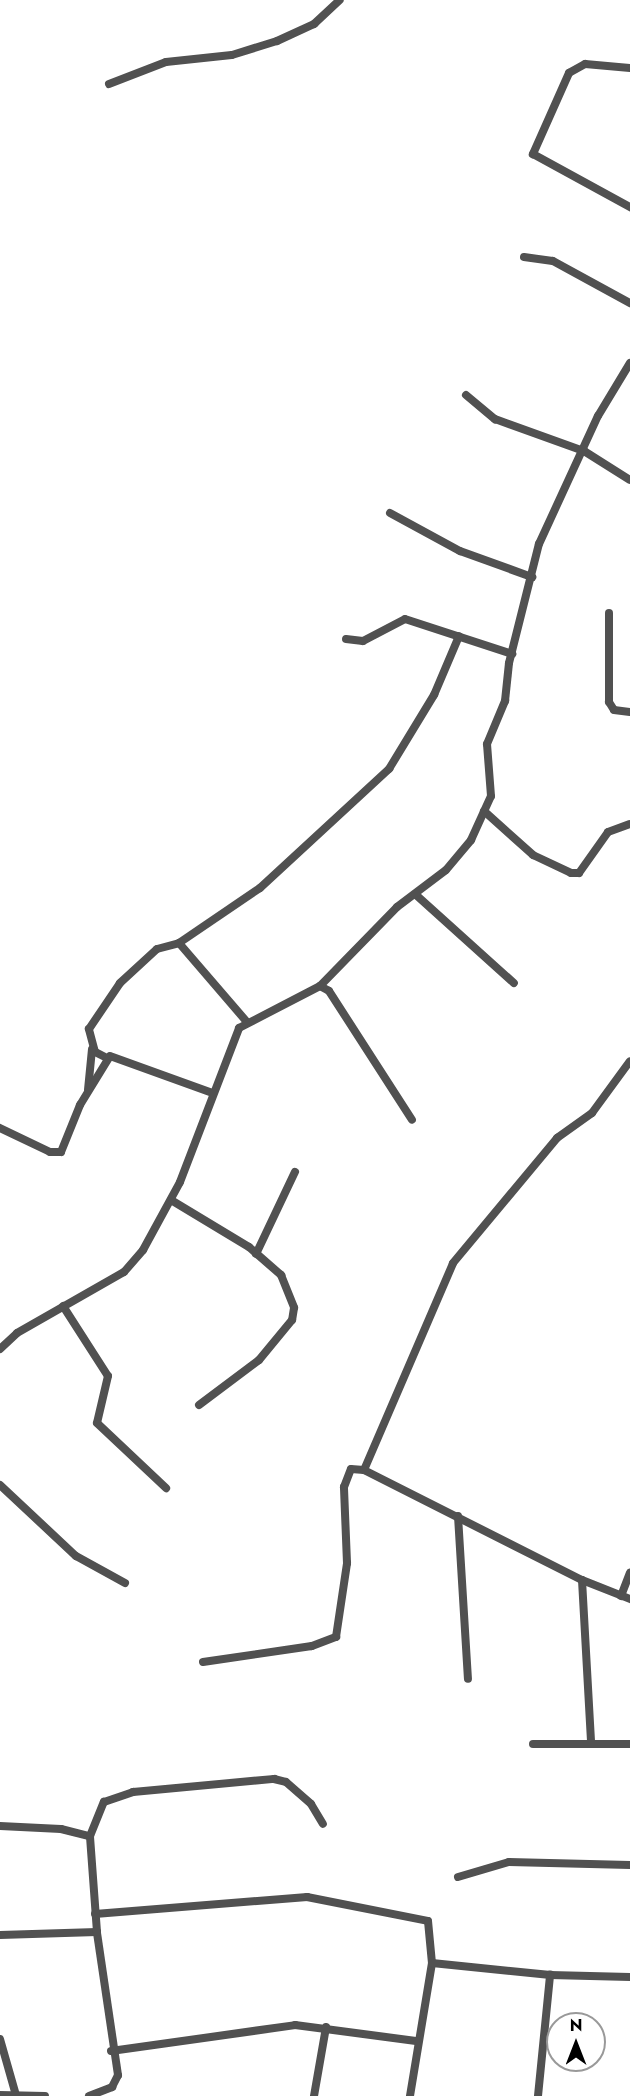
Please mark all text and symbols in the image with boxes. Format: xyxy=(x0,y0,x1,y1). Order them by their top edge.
north arrow xyxy=(546,2012,606,2072)
text: N xyxy=(570,2014,582,2037)

